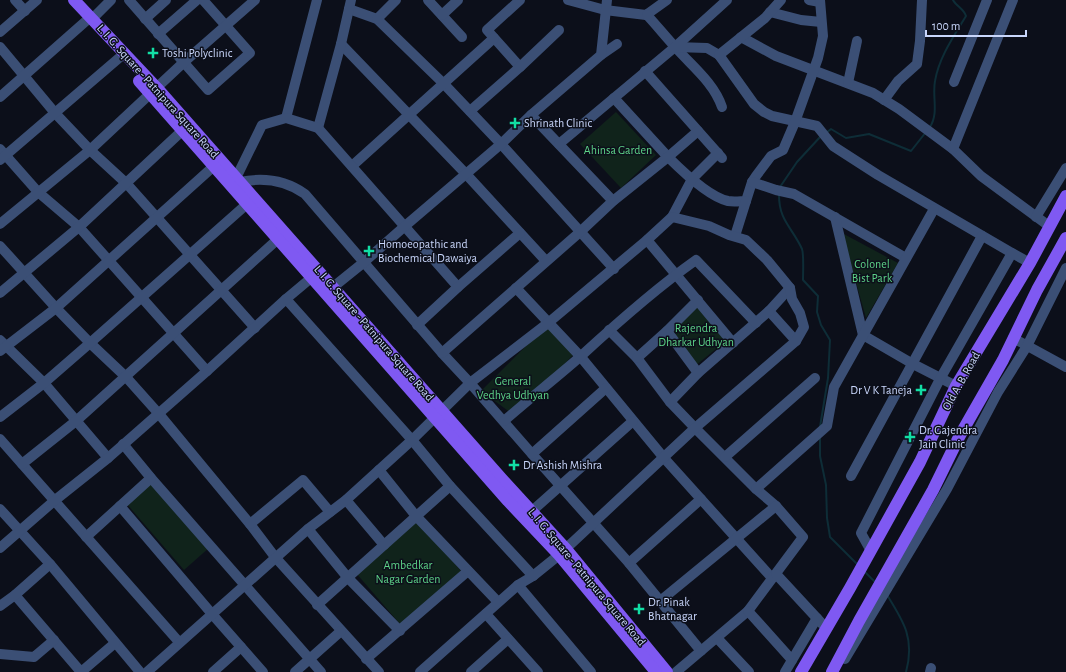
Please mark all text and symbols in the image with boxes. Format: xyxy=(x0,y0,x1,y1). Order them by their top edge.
scale bar xyxy=(926,12,1026,38)
text: 100 m xyxy=(932,20,960,32)
street label: L. I. G. Square - Patnipura Square Road xyxy=(95,22,221,160)
marker: Toshi Polyclinic xyxy=(147,47,159,59)
place label: Toshi Polyclinic xyxy=(162,47,233,60)
marker: Shrinath Clinic xyxy=(509,117,521,129)
place label: Shrinath Clinic xyxy=(524,117,592,129)
park label: Ahinsa Garden xyxy=(584,144,652,156)
place label: Homoeopathic and Biochemical Dawaiya xyxy=(378,238,478,265)
marker: Homoeopathic and Biochemical Dawaiya xyxy=(363,245,375,257)
park label: Colonel Bist Park xyxy=(852,258,893,284)
street label: L. I. G. Square - Patnipura Square Road xyxy=(312,263,436,403)
park label: Rajendra Dharkar Udhyan xyxy=(658,322,734,349)
street label: Old A. B. Road xyxy=(940,350,982,412)
park label: General Vedhya Udhyan xyxy=(477,375,549,402)
place label: Dr V K Taneja xyxy=(850,384,912,397)
marker: Dr V K Taneja xyxy=(915,384,927,396)
place label: Dr. Gajendra Jain Clinic xyxy=(919,424,978,450)
marker: Dr. Gajendra Jain Clinic xyxy=(904,431,916,443)
marker: Dr Ashish Mishra xyxy=(508,459,520,471)
place label: Dr Ashish Mishra xyxy=(523,459,602,471)
street label: L. I. G. Square - Patnipura Square Road xyxy=(526,506,648,648)
park label: Ambedkar Nagar Garden xyxy=(376,559,440,585)
place label: Dr. Pinak Bhatnagar xyxy=(648,596,697,622)
marker: Dr. Pinak Bhatnagar xyxy=(633,603,645,615)

